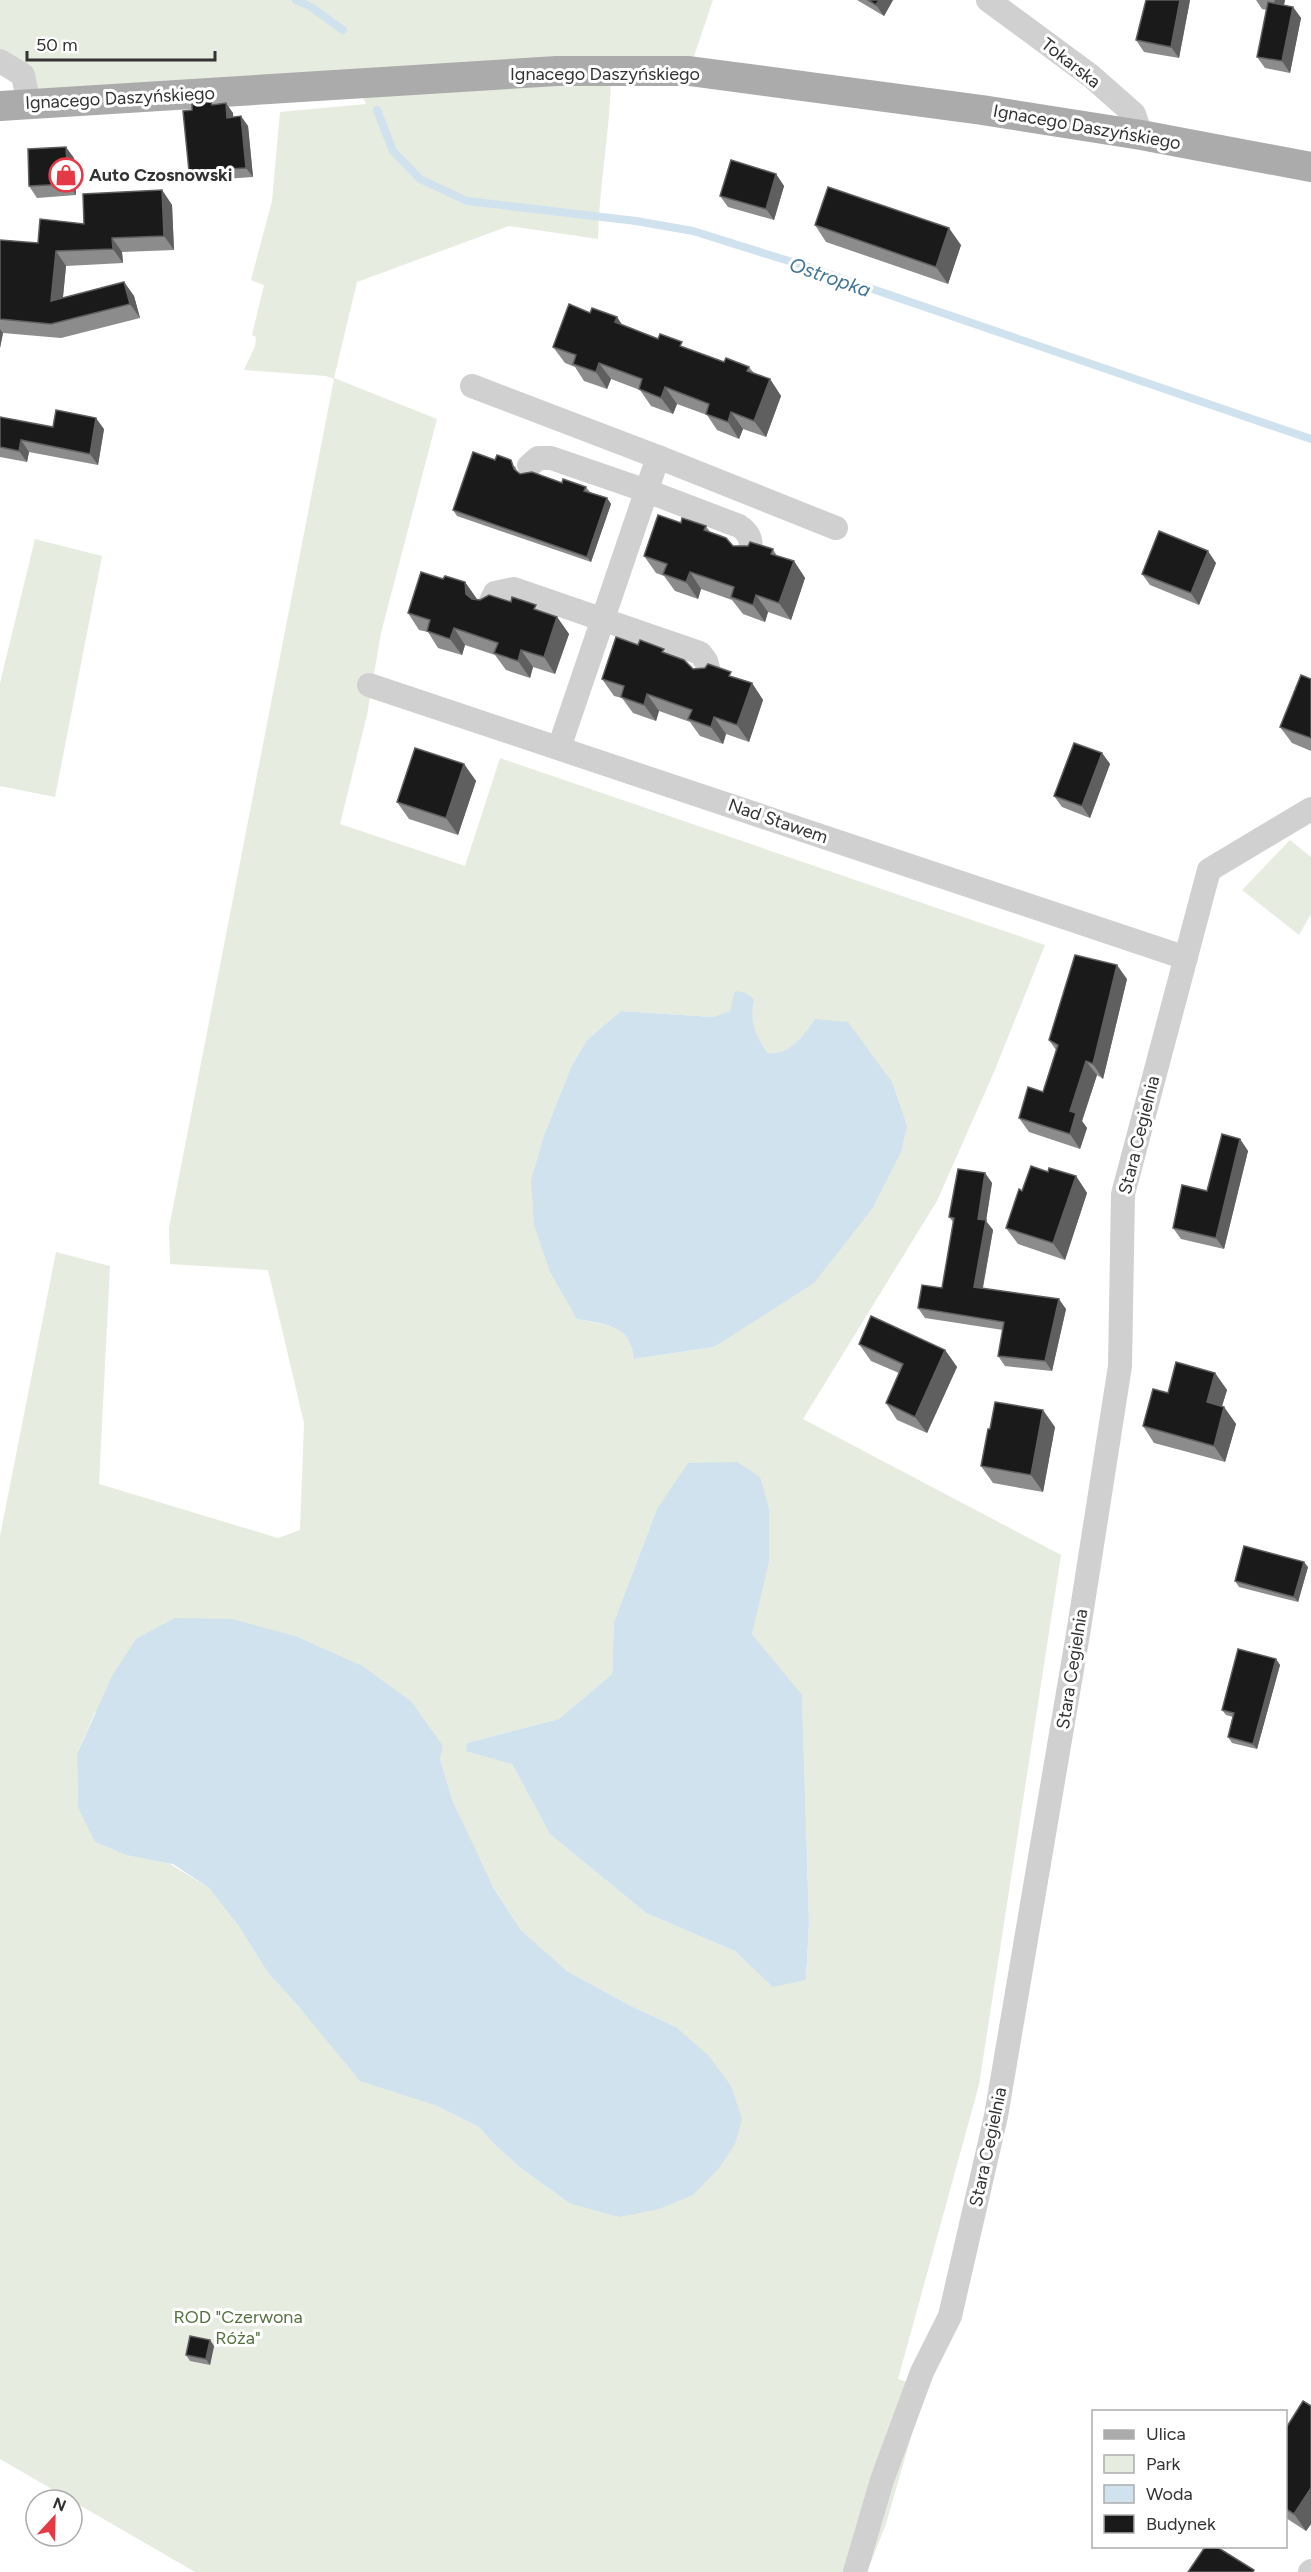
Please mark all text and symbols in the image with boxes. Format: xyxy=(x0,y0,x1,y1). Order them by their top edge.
scale bar xyxy=(27,24,214,62)
street label: Tokarska xyxy=(1037,33,1105,93)
text: 50 m xyxy=(36,34,78,56)
street label: Ignacego Daszyńskiego xyxy=(510,63,700,85)
street label: Ignacego Daszyńskiego xyxy=(24,82,216,114)
street label: Ignacego Daszyńskiego xyxy=(991,100,1183,154)
shop icon: Auto Czosnowski xyxy=(48,157,84,193)
place label: Auto Czosnowski xyxy=(89,164,232,186)
water label: Ostropka xyxy=(786,252,874,302)
street label: Nad Stawem xyxy=(725,794,831,848)
street label: Stara Cegielnia xyxy=(1114,1073,1164,1197)
street label: Stara Cegielnia xyxy=(1052,1607,1092,1731)
street label: Stara Cegielnia xyxy=(965,2085,1011,2209)
park label: ROD "Czerwona Róża" xyxy=(173,2306,303,2349)
legend xyxy=(1092,2410,1287,2548)
text: Ulica xyxy=(1146,2423,1186,2445)
text: Park xyxy=(1146,2453,1181,2475)
text: Woda xyxy=(1146,2483,1193,2505)
north arrow xyxy=(24,2488,84,2548)
text: N xyxy=(50,2493,69,2516)
text: Budynek xyxy=(1146,2513,1216,2535)

